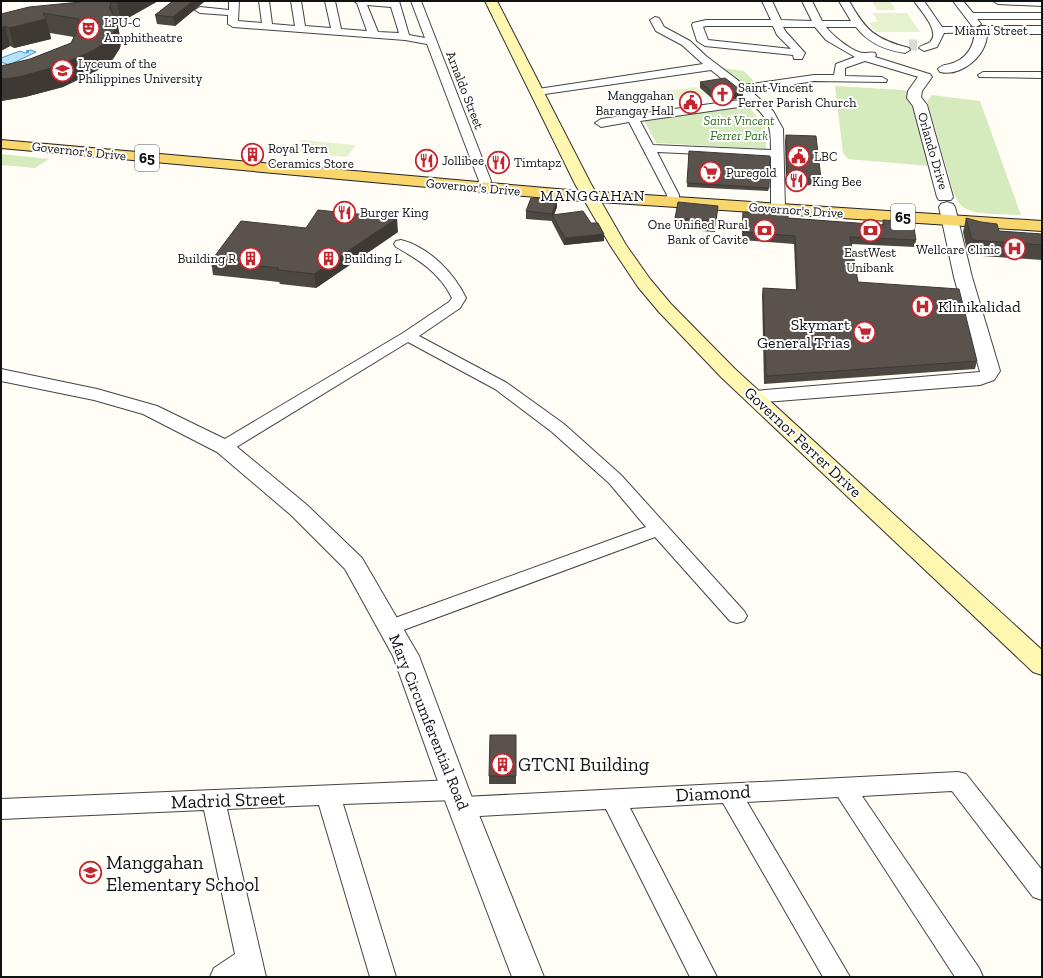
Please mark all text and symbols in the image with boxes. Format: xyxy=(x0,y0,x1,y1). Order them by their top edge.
place label: LPU-C Amphitheatre xyxy=(104,15,183,45)
theatre icon: LPU-C Amphitheatre xyxy=(75,16,101,42)
street label: Miami Street xyxy=(954,23,1028,38)
street label: Arnaldo Street xyxy=(443,49,487,131)
place label: Lyceum of the Philippines University xyxy=(78,56,203,86)
school or university icon: Lyceum of the Philippines University xyxy=(50,57,76,83)
place label: Saint Vincent Ferrer Parish Church xyxy=(738,80,857,110)
church icon: Saint Vincent Ferrer Parish Church xyxy=(709,81,735,107)
place label: Manggahan Barangay Hall xyxy=(595,88,675,118)
public building icon: Manggahan Barangay Hall xyxy=(677,89,703,115)
street label: Orlando Drive xyxy=(915,111,951,191)
park label: Saint Vincent Ferrer Park xyxy=(703,113,775,143)
street label: Governor's Drive xyxy=(31,139,127,163)
place label: Royal Tern Ceramics Store xyxy=(268,141,354,171)
building icon: Royal Tern Ceramics Store xyxy=(240,142,266,168)
public building icon: LBC xyxy=(785,143,811,169)
road number: 65 xyxy=(135,145,159,171)
restaurant icon: Jollibee xyxy=(413,147,439,173)
restaurant icon: Timtapz xyxy=(486,149,512,175)
place label: LBC xyxy=(814,149,837,164)
place label: Jollibee xyxy=(442,153,484,168)
place label: Timtapz xyxy=(514,155,561,170)
supermarket icon: Puregold xyxy=(698,159,724,185)
place label: Puregold xyxy=(726,165,777,180)
restaurant icon: King Bee xyxy=(783,168,809,194)
place label: King Bee xyxy=(812,174,862,189)
street label: Governor's Drive xyxy=(425,175,521,199)
district label: MANGGAHAN xyxy=(540,187,646,205)
restaurant icon: Burger King xyxy=(332,199,358,225)
street label: Governor's Drive xyxy=(748,199,844,221)
road number: 65 xyxy=(891,204,915,230)
place label: Burger King xyxy=(360,205,429,220)
place label: One Unified Rural Bank of Cavite xyxy=(648,217,749,247)
bank icon: EastWest Unibank xyxy=(857,217,883,243)
bank icon: One Unified Rural Bank of Cavite xyxy=(751,218,777,244)
hospital icon: Wellcare Clinic xyxy=(1002,236,1028,262)
place label: Wellcare Clinic xyxy=(916,242,1000,257)
building icon: Building R xyxy=(238,245,264,271)
building icon: Building L xyxy=(315,245,341,271)
place label: EastWest Unibank xyxy=(844,245,896,275)
place label: Building R xyxy=(177,251,236,266)
place label: Building L xyxy=(344,251,402,266)
hospital icon: Klinikalidad xyxy=(910,293,936,319)
place label: Klinikalidad xyxy=(938,297,1021,316)
place label: Skymart General Trias xyxy=(757,315,850,352)
supermarket icon: Skymart General Trias xyxy=(852,320,878,346)
street label: Governor Ferrer Drive xyxy=(740,383,866,501)
street label: Mary Circumferential Road xyxy=(385,631,473,813)
building icon: GTCNI Building xyxy=(490,751,516,777)
place label: GTCNI Building xyxy=(518,753,650,776)
street label: Diamond xyxy=(675,780,752,806)
street label: Madrid Street xyxy=(170,787,286,813)
place label: Manggahan Elementary School xyxy=(106,851,259,896)
school or university icon: Manggahan Elementary School xyxy=(77,860,103,886)

